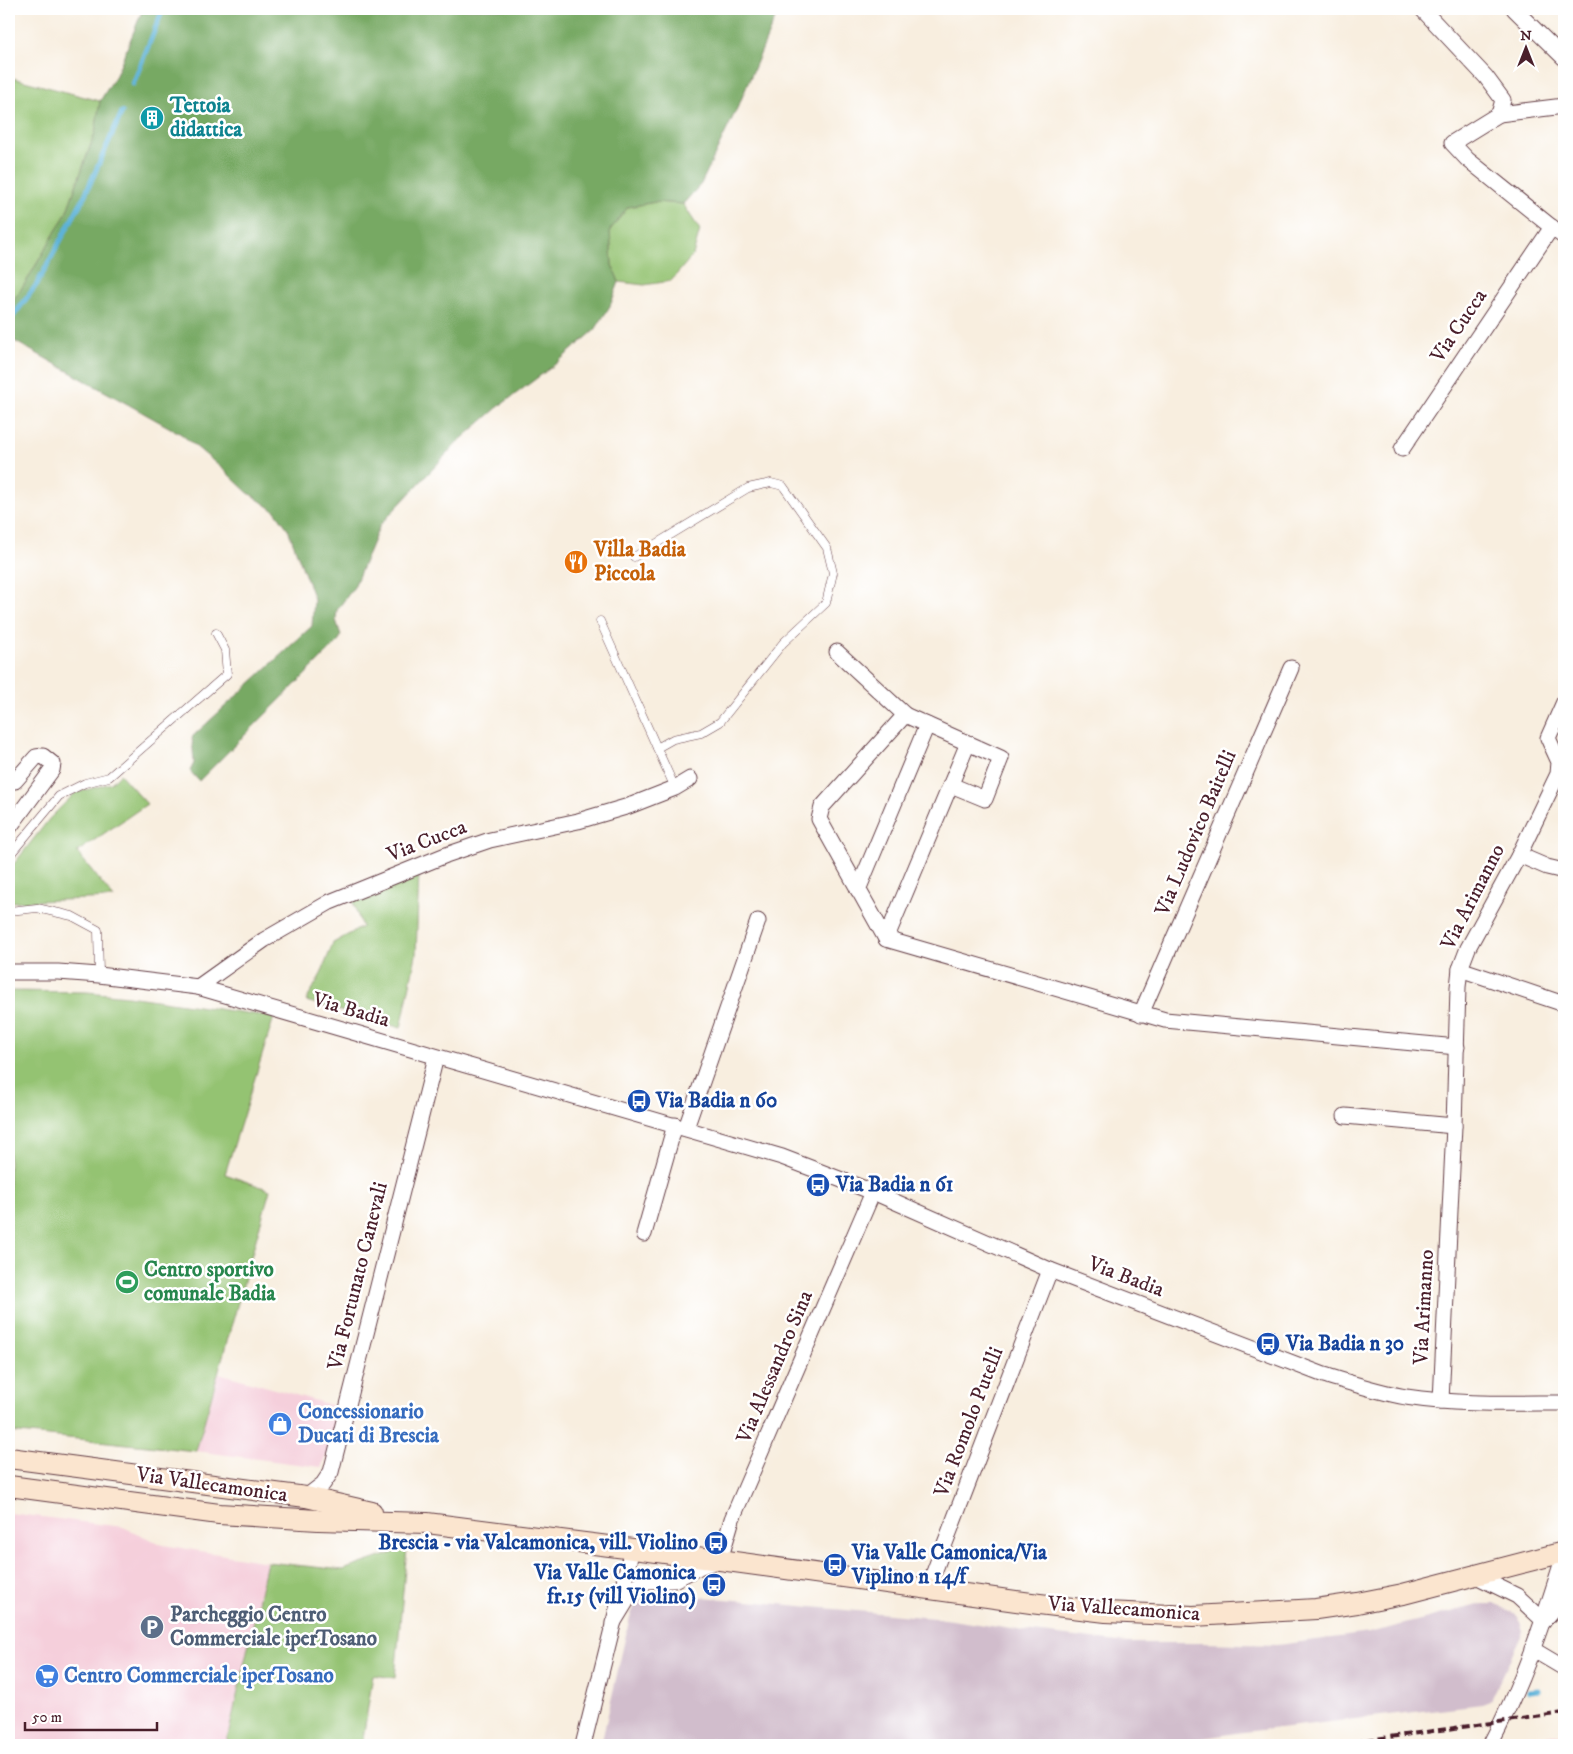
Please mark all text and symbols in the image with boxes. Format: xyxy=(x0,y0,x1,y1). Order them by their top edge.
north arrow xyxy=(1500,22,1550,72)
text: N xyxy=(1520,27,1532,45)
place label: Tettoia didattica xyxy=(169,93,243,143)
building icon: Tettoia didattica xyxy=(139,105,165,131)
street label: Via Cucca xyxy=(1424,284,1493,369)
place label: Villa Badia Piccola xyxy=(593,537,687,587)
restaurant icon: Villa Badia Piccola xyxy=(563,549,589,575)
street label: Via Ludovico Baitelli xyxy=(1149,746,1243,921)
street label: Via Cucca xyxy=(383,814,471,868)
street label: Via Arimanno xyxy=(1435,840,1511,955)
street label: Via Badia xyxy=(308,986,393,1033)
bus stop icon: Via Badia n 60 xyxy=(626,1088,652,1114)
place label: Via Badia n 60 xyxy=(655,1088,777,1114)
bus stop icon: Via Badia n 61 xyxy=(805,1172,831,1198)
place label: Via Badia n 61 xyxy=(835,1172,954,1198)
street label: Via Fortunato Canevali xyxy=(322,1179,394,1374)
street label: Via Arimanno xyxy=(1408,1249,1440,1366)
street label: Via Badia xyxy=(1084,1250,1168,1303)
place label: Centro sportivo comunale Badia xyxy=(144,1257,277,1307)
sports icon: Centro sportivo comunale Badia xyxy=(114,1269,140,1295)
street label: Via Alessandro Sina xyxy=(731,1287,819,1448)
bus stop icon: Via Badia n 30 xyxy=(1255,1331,1281,1357)
place label: Via Badia n 30 xyxy=(1285,1331,1404,1357)
street label: Via Romolo Putelli xyxy=(928,1343,1010,1502)
place label: Concessionario Ducati di Brescia xyxy=(298,1399,440,1449)
shop icon: Concessionario Ducati di Brescia xyxy=(267,1411,293,1437)
street label: Via Vallecamonica xyxy=(134,1461,289,1508)
place label: Brescia - via Valcamonica, vill. Violino xyxy=(378,1530,698,1556)
bus stop icon: Brescia - via Valcamonica, vill. Violino xyxy=(703,1530,729,1556)
place label: Via Valle Camonica/Via Viplino n 14/f xyxy=(851,1540,1048,1590)
bus stop icon: Via Valle Camonica/Via Viplino n 14/f xyxy=(822,1552,848,1578)
place label: Via Valle Camonica fr.15 (vill Violino) xyxy=(533,1560,697,1610)
bus stop icon: Via Valle Camonica fr.15 (vill Violino) xyxy=(701,1572,727,1598)
street label: Via Vallecamonica xyxy=(1046,1591,1201,1627)
place label: Parcheggio Centro Commerciale iperTosano xyxy=(170,1602,377,1652)
parking icon: Parcheggio Centro Commerciale iperTosano xyxy=(139,1614,165,1640)
supermarket icon: Centro Commerciale iperTosano xyxy=(34,1663,60,1689)
place label: Centro Commerciale iperTosano xyxy=(64,1663,334,1689)
scale bar xyxy=(25,1699,158,1731)
text: 50 m xyxy=(32,1708,62,1727)

